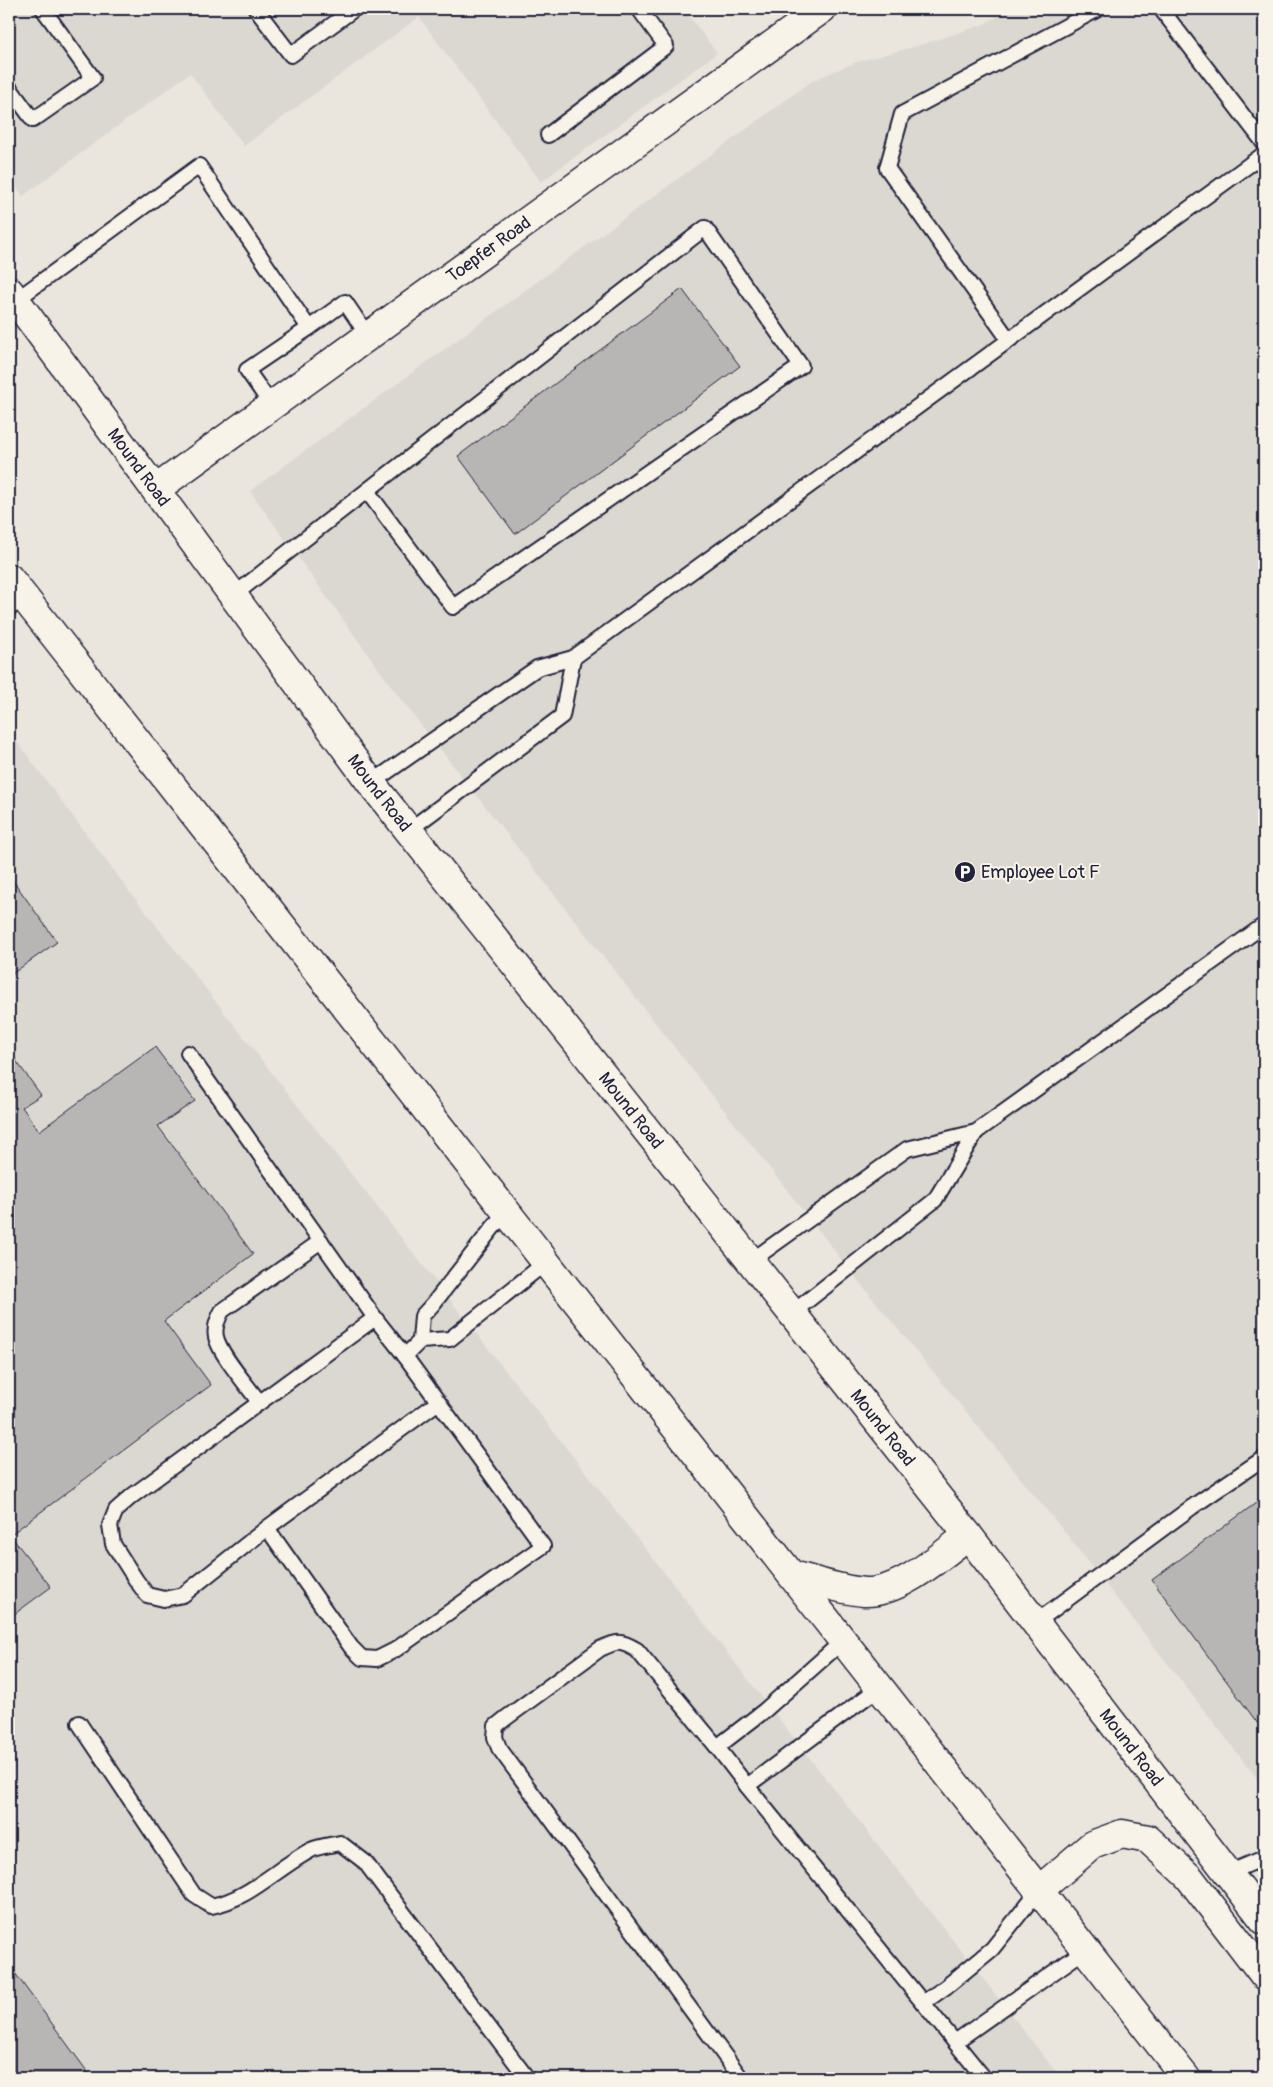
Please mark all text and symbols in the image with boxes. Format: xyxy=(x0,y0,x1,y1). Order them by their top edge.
street label: Toepfer Road xyxy=(442,211,536,288)
street label: Mound Road xyxy=(102,424,175,512)
street label: Mound Road xyxy=(342,750,416,837)
parking icon: Employee Lot F xyxy=(953,860,977,884)
place label: Employee Lot F xyxy=(981,861,1100,884)
street label: Mound Road xyxy=(593,1068,668,1154)
street label: Mound Road xyxy=(845,1385,920,1471)
street label: Mound Road xyxy=(1094,1704,1168,1791)

